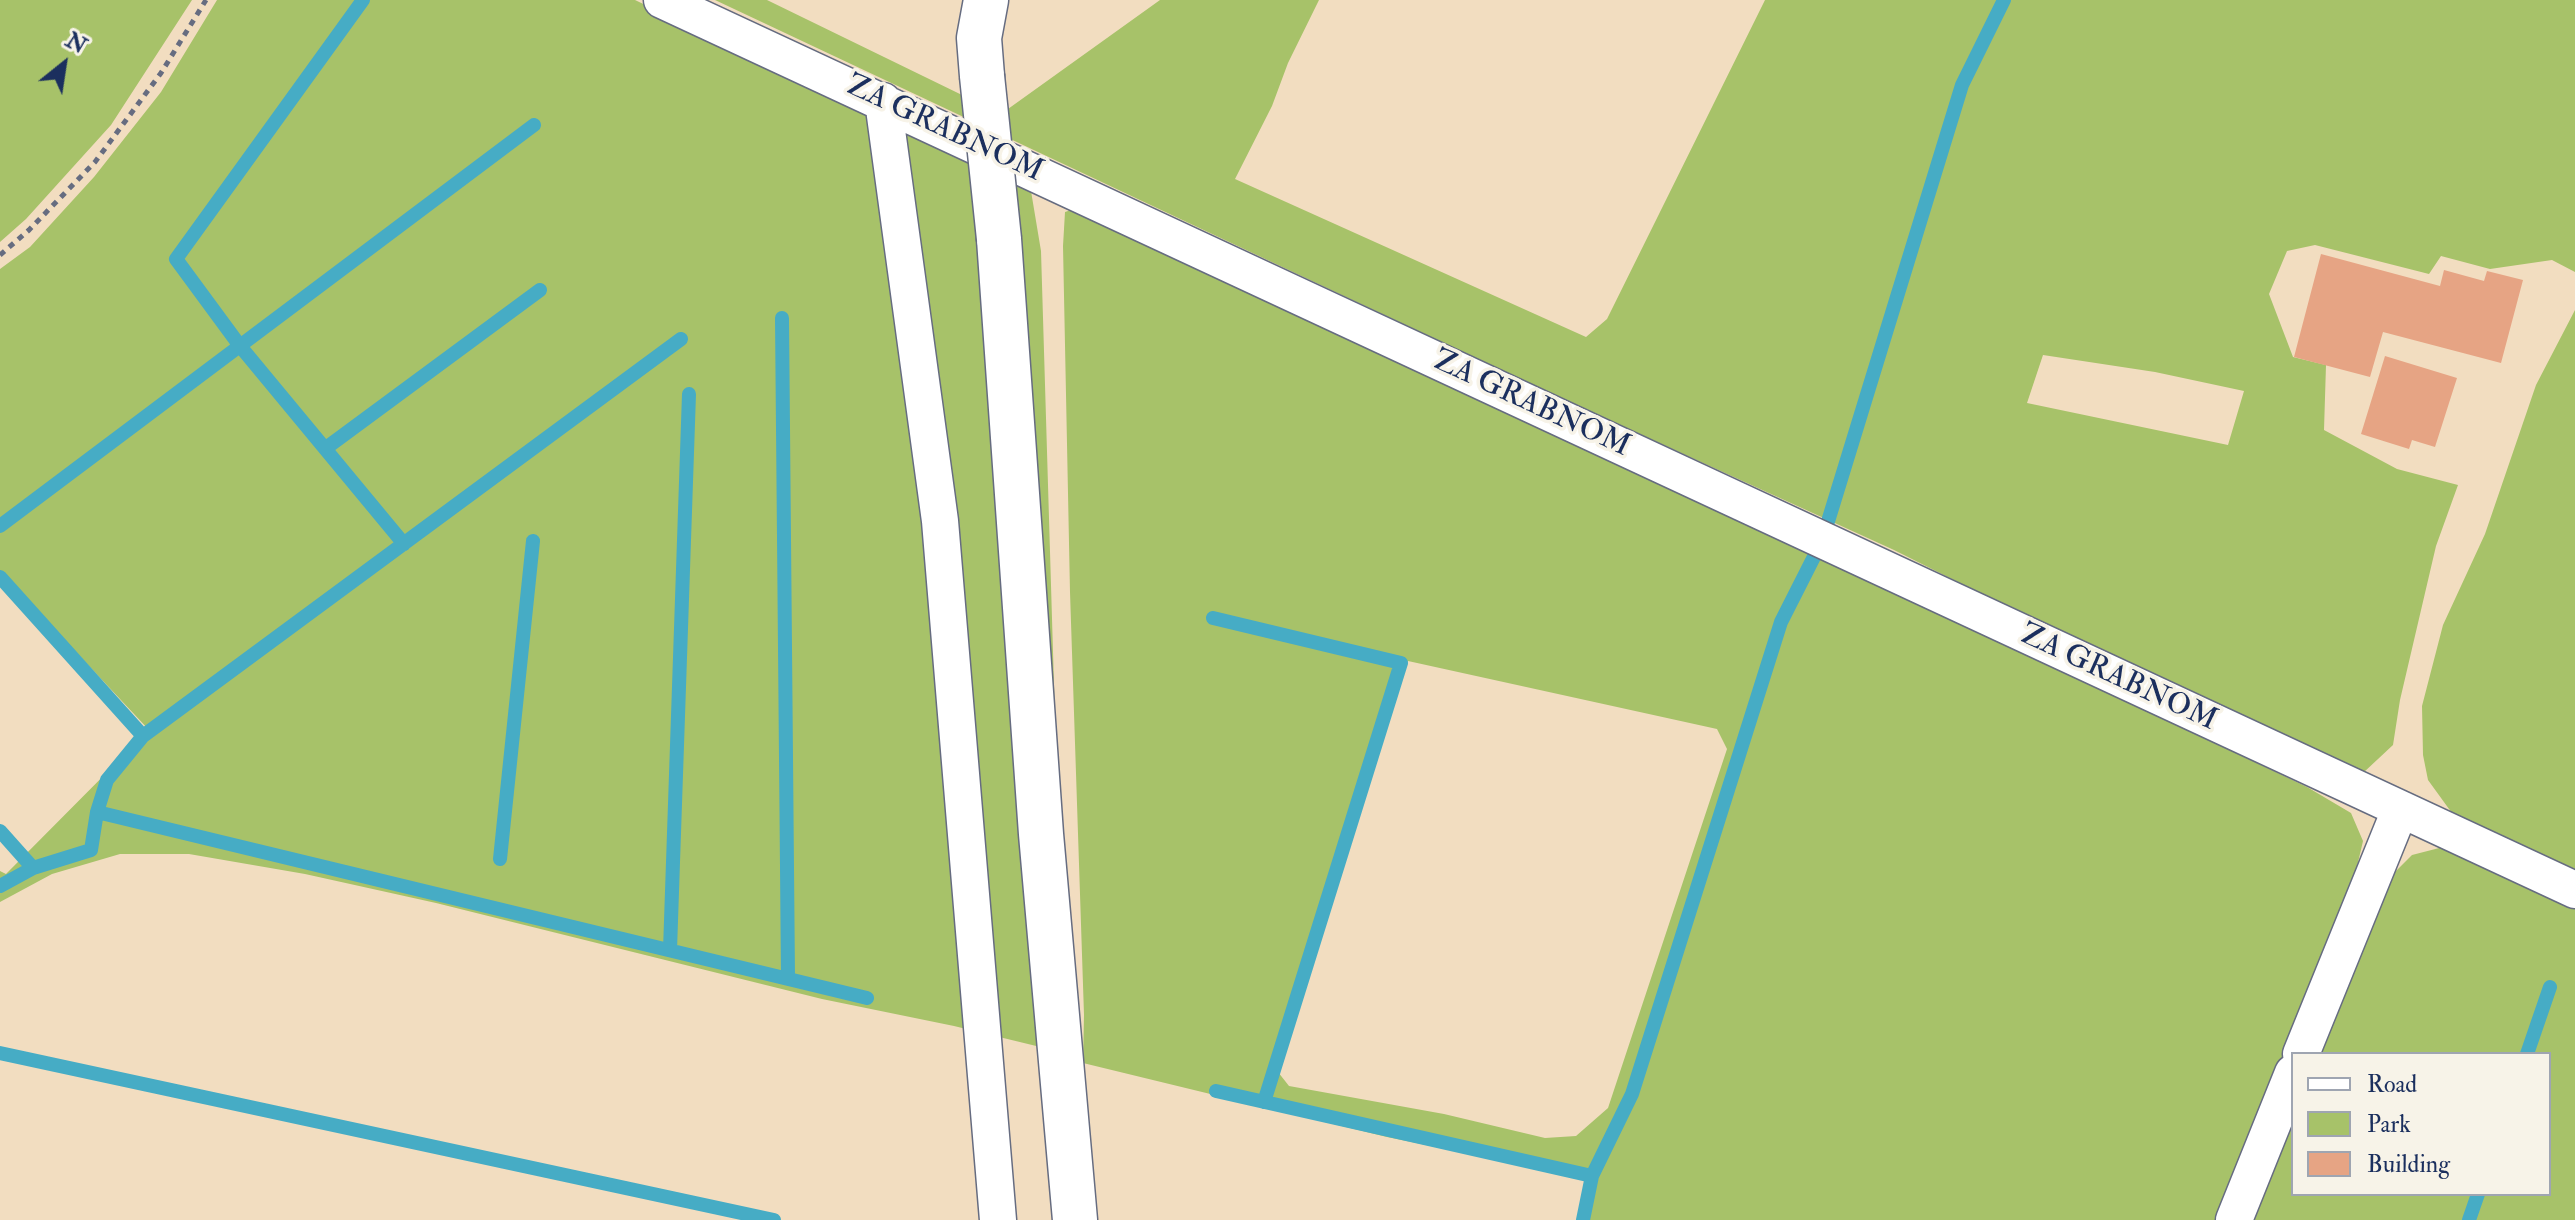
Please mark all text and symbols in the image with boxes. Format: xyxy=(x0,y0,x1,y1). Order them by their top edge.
north arrow xyxy=(24,24,104,104)
text: N xyxy=(60,26,92,60)
street label: ZA GRABNOM xyxy=(840,69,1048,191)
street label: ZA GRABNOM xyxy=(1427,344,1635,466)
street label: ZA GRABNOM xyxy=(2014,618,2222,740)
legend xyxy=(2291,1052,2551,1196)
text: Road xyxy=(2367,1069,2417,1100)
text: Park xyxy=(2367,1109,2411,1140)
text: Building xyxy=(2367,1149,2450,1180)

